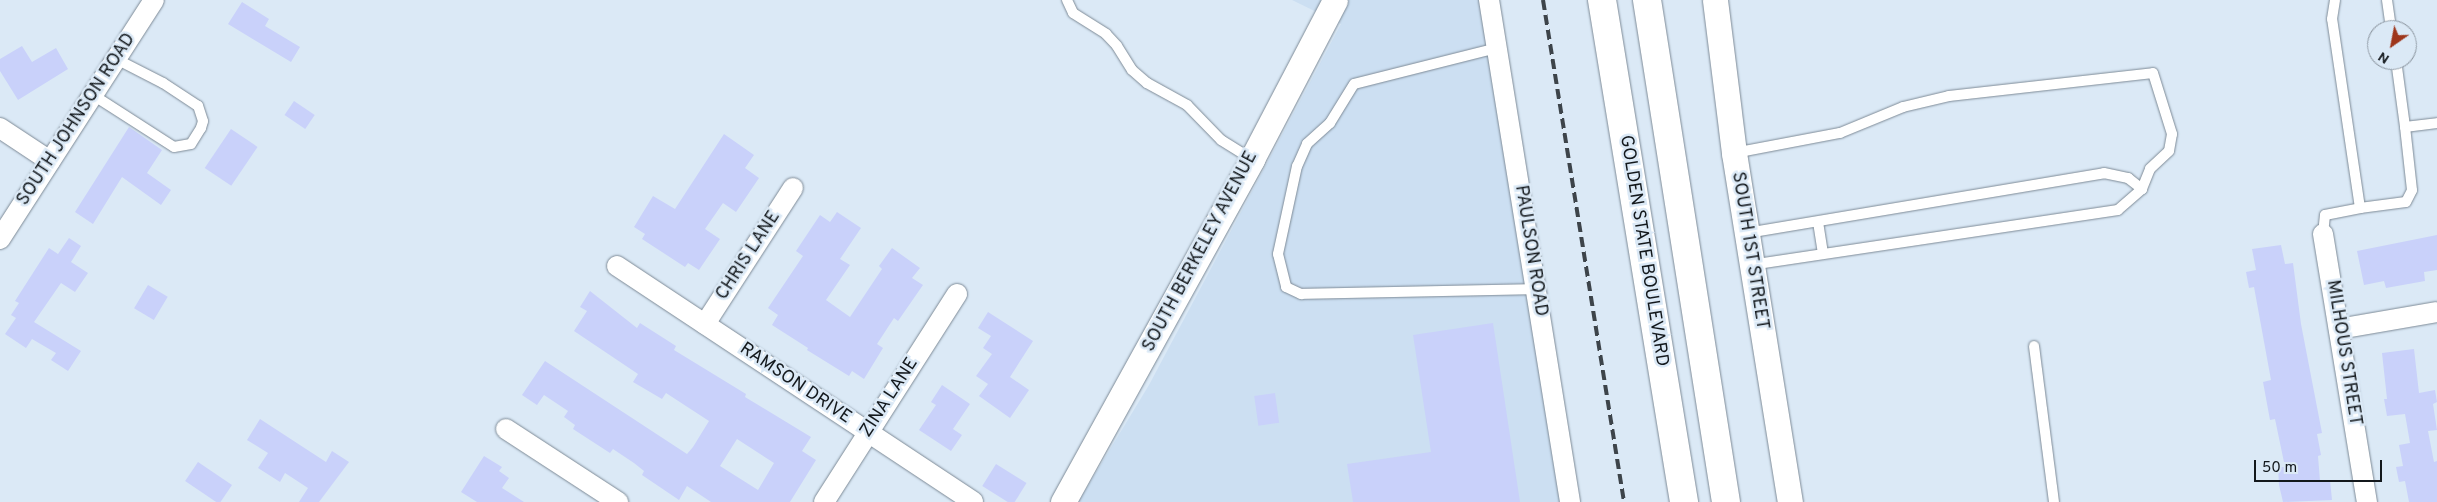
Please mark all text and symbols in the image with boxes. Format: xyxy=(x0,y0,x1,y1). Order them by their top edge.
north arrow xyxy=(2367,20,2417,70)
street label: SOUTH JOHNSON ROAD xyxy=(13,30,141,210)
text: N xyxy=(2375,47,2393,67)
street label: GOLDEN STATE BOULEVARD xyxy=(1614,134,1672,368)
street label: SOUTH BERKELEY AVENUE xyxy=(1139,147,1263,357)
street label: SOUTH 1ST STREET xyxy=(1726,170,1772,332)
street label: PAULSON ROAD xyxy=(1509,184,1551,318)
street label: CHRIS LANE xyxy=(712,207,786,305)
street label: MILHOUS STREET xyxy=(2321,279,2365,427)
street label: RAMSON DRIVE xyxy=(735,339,855,429)
street label: ZINA LANE xyxy=(856,354,924,442)
scale bar xyxy=(2257,450,2384,482)
text: 50 m xyxy=(2262,459,2297,478)

